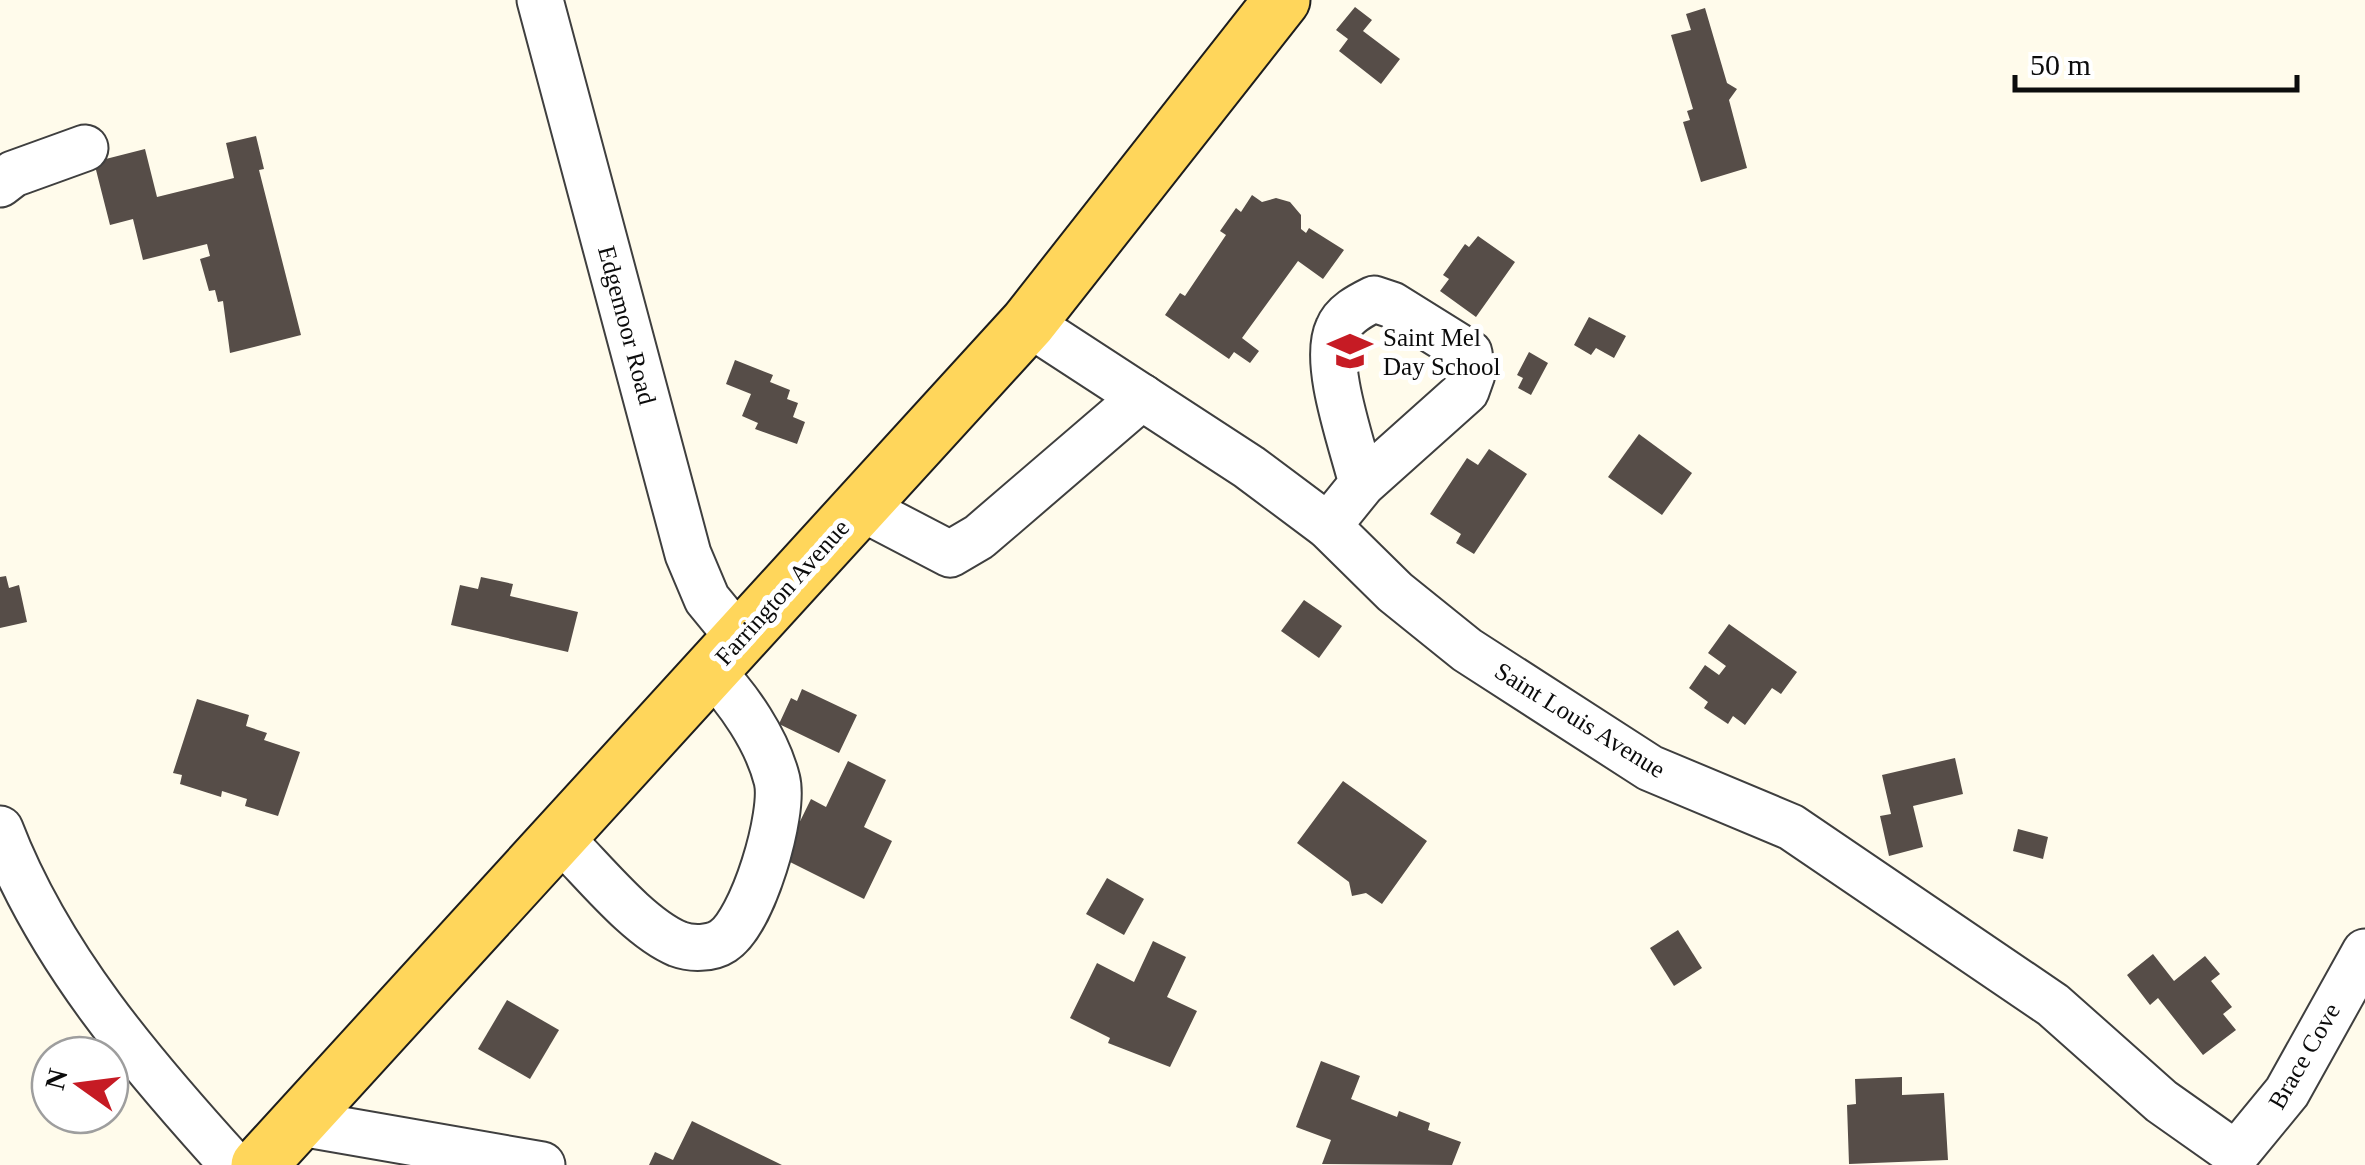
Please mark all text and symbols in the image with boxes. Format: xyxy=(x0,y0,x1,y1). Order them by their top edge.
scale bar xyxy=(2015,30,2298,92)
text: 50 m xyxy=(2030,48,2091,81)
street label: Edgemoor Road xyxy=(593,243,661,408)
place label: Saint Mel Day School xyxy=(1383,324,1500,380)
school or university icon: Saint Mel Day School xyxy=(1326,327,1374,375)
street label: Farrington Avenue xyxy=(710,514,854,670)
street label: Saint Louis Avenue xyxy=(1490,657,1670,783)
street label: Brace Cove xyxy=(2263,998,2345,1114)
north arrow xyxy=(30,1035,130,1135)
text: N xyxy=(39,1066,74,1093)

